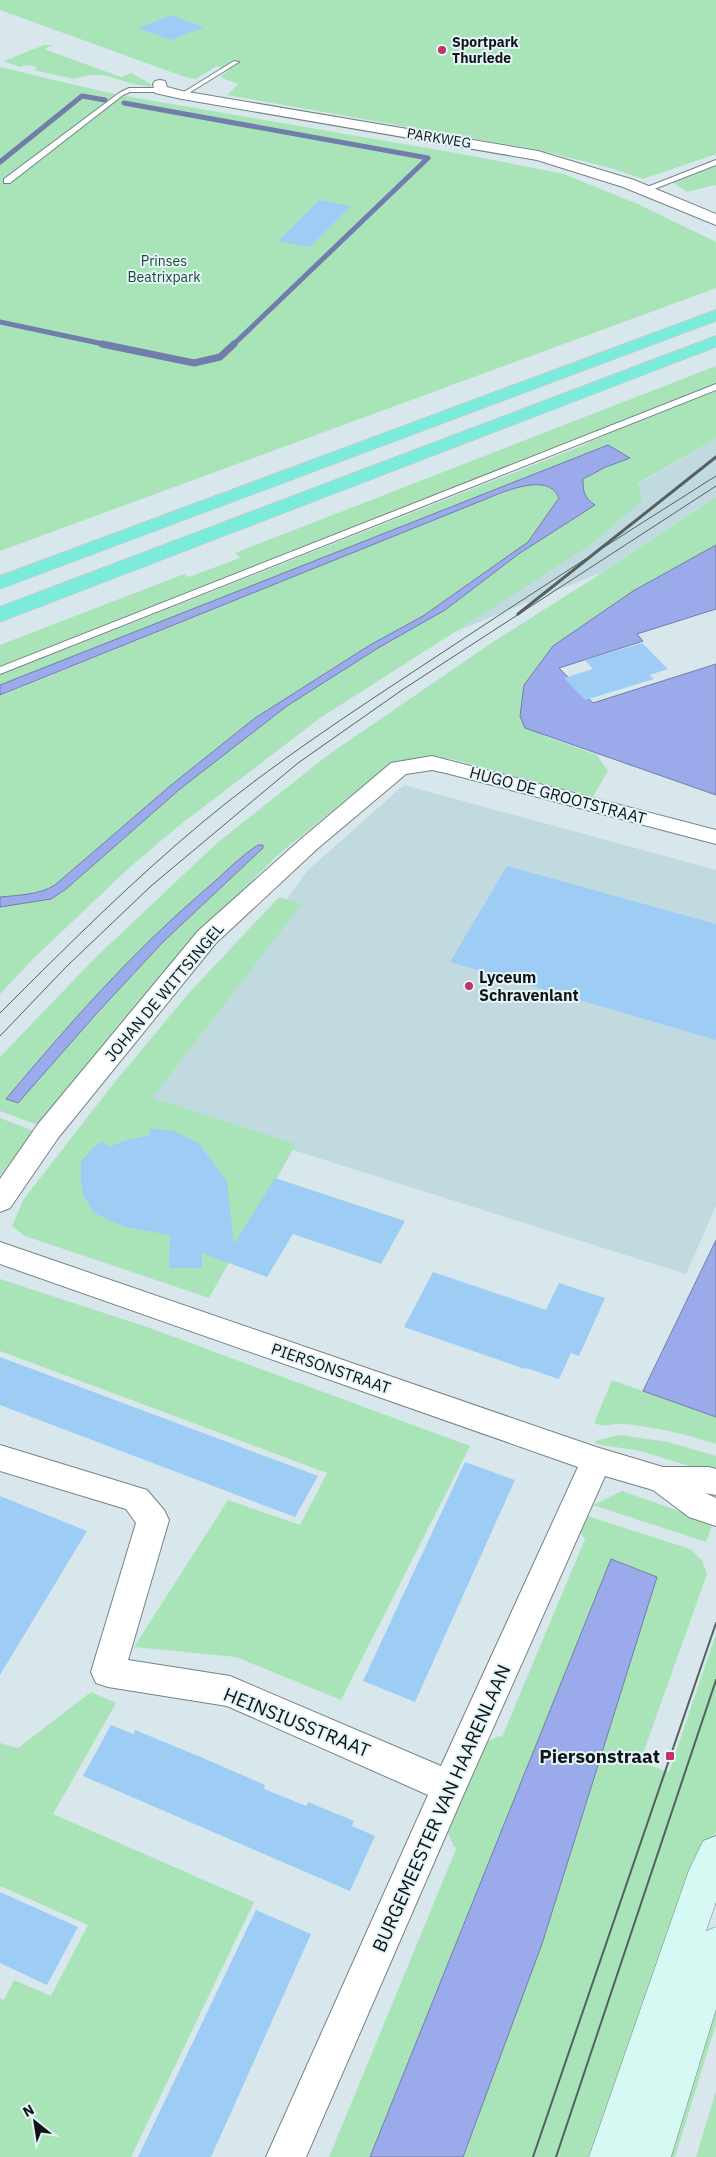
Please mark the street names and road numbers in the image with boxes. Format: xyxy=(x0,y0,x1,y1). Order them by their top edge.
street label: PARKWEG xyxy=(406,124,472,152)
street label: HUGO DE GROOTSTRAAT xyxy=(467,762,649,828)
street label: JOHAN DE WITTSINGEL xyxy=(100,919,228,1065)
street label: PIERSONSTRAAT xyxy=(269,1338,393,1398)
street label: BURGEMEESTER VAN HAARENLAAN xyxy=(367,1661,515,1955)
street label: HEINSIUSSTRAAT xyxy=(220,1682,374,1762)

